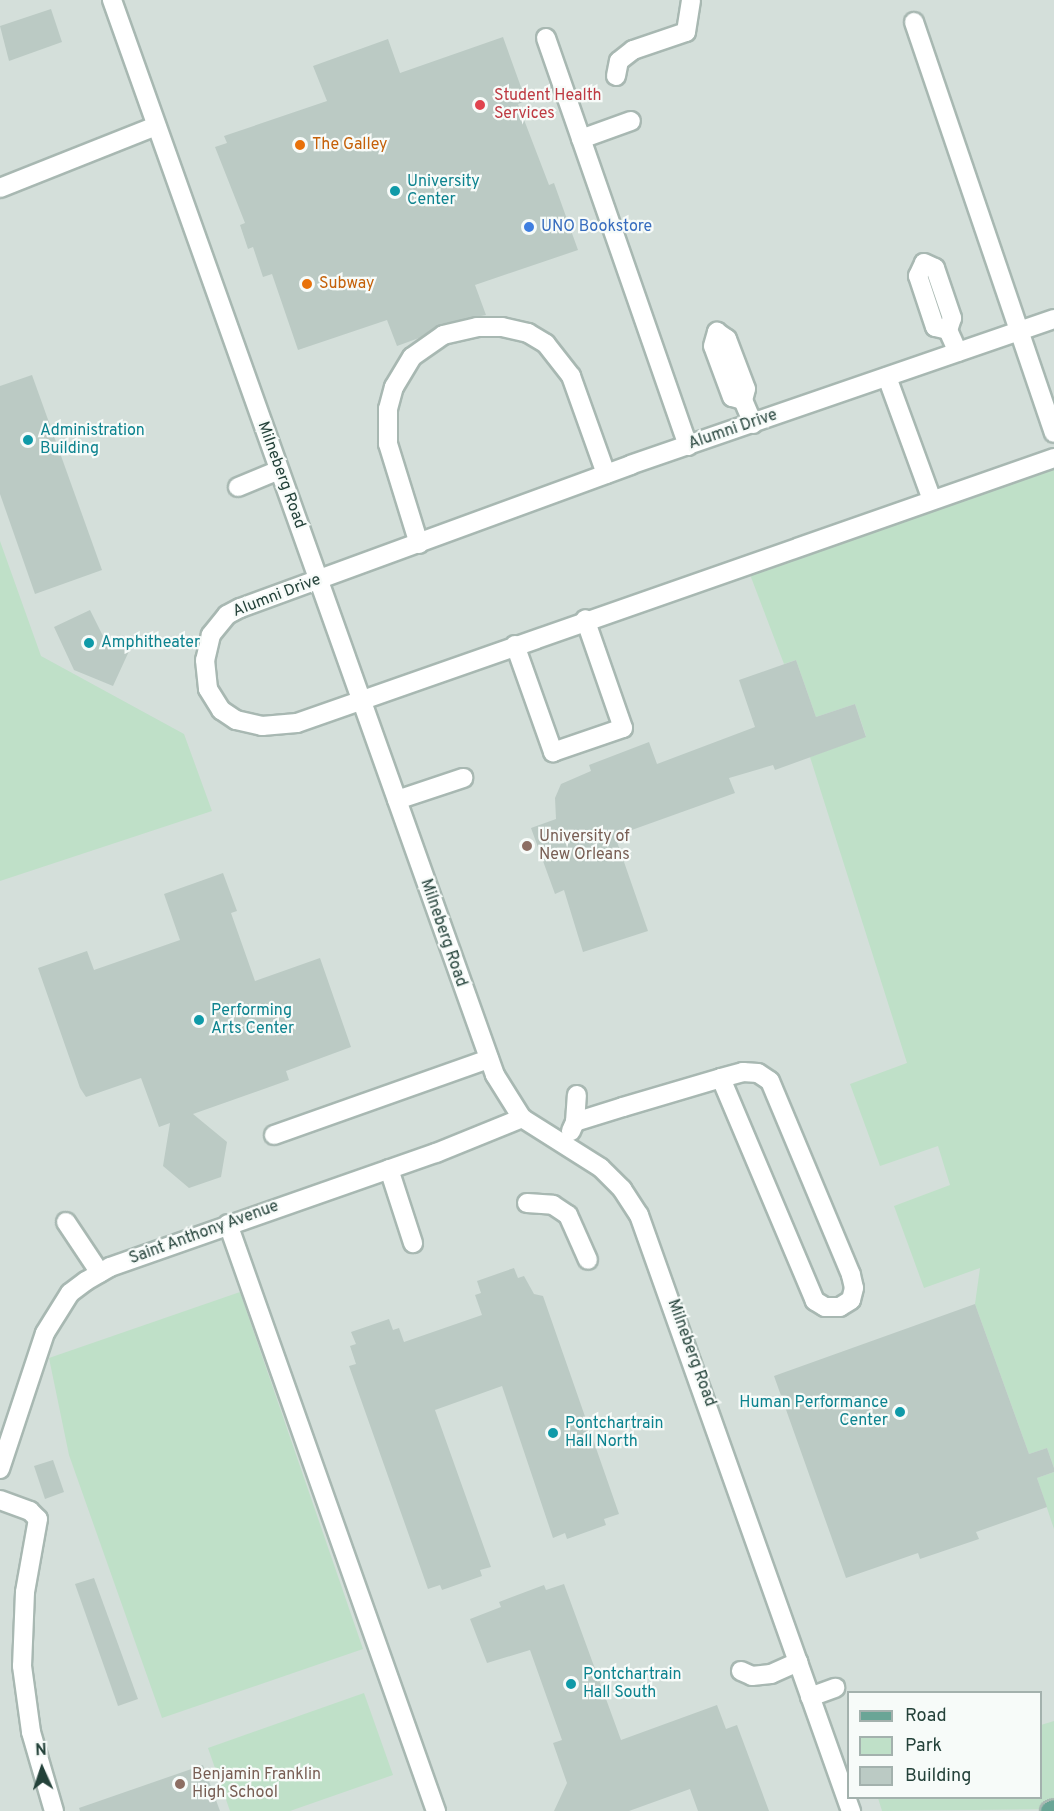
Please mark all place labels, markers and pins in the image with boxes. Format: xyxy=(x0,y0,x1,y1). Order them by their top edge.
place label: Student Health Services xyxy=(494,86,601,124)
marker: Student Health Services xyxy=(471,96,489,114)
place label: The Galley xyxy=(312,135,388,155)
marker: The Galley xyxy=(293,138,307,152)
place label: University Center xyxy=(407,172,480,210)
marker: University Center xyxy=(388,184,402,198)
place label: UNO Bookstore xyxy=(541,217,652,237)
marker: UNO Bookstore xyxy=(522,220,536,234)
place label: Subway xyxy=(319,274,375,294)
marker: Subway xyxy=(300,277,314,291)
place label: Administration Building xyxy=(40,421,145,459)
marker: Administration Building xyxy=(21,433,35,447)
place label: Amphitheater xyxy=(101,633,200,653)
marker: Amphitheater xyxy=(82,636,96,650)
place label: University of New Orleans xyxy=(539,827,630,865)
marker: University of New Orleans xyxy=(520,839,534,853)
place label: Performing Arts Center xyxy=(211,1001,294,1039)
marker: Performing Arts Center xyxy=(192,1013,206,1027)
place label: Human Performance Center xyxy=(739,1393,888,1431)
marker: Human Performance Center xyxy=(893,1405,907,1419)
place label: Pontchartrain Hall North xyxy=(565,1414,664,1452)
marker: Pontchartrain Hall North xyxy=(546,1426,560,1440)
place label: Pontchartrain Hall South xyxy=(583,1665,682,1703)
marker: Pontchartrain Hall South xyxy=(564,1677,578,1691)
place label: Benjamin Franklin High School xyxy=(192,1765,321,1803)
marker: Benjamin Franklin High School xyxy=(173,1777,187,1791)

